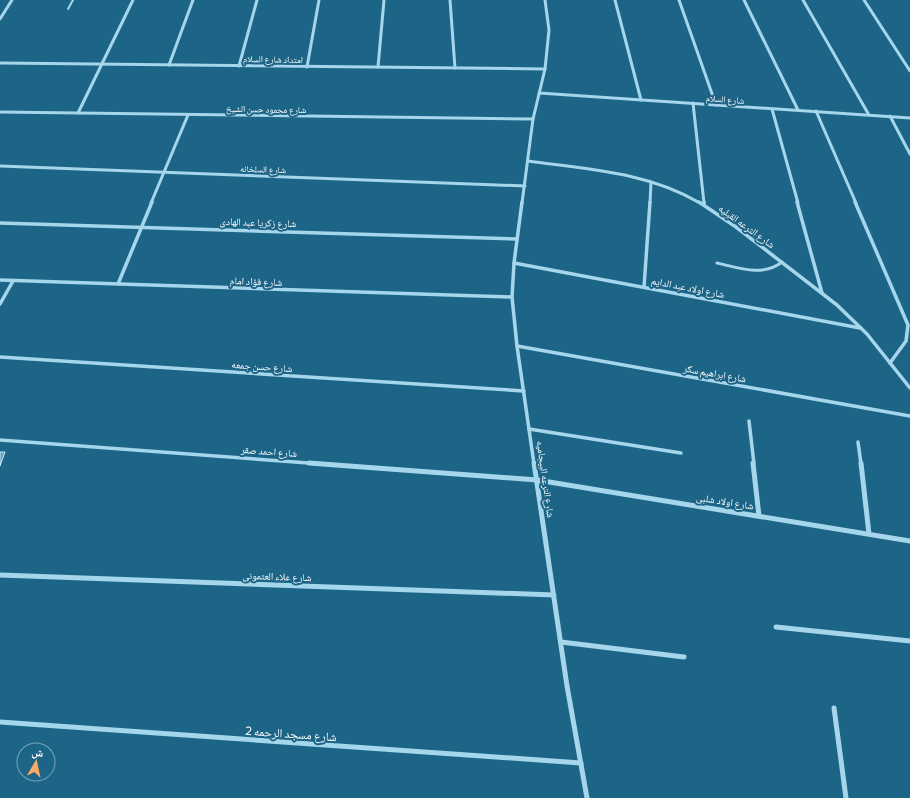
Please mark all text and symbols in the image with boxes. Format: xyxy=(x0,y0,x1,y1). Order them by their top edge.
street label: امتداد شارع السلام xyxy=(243,53,303,67)
street label: شارع السلام xyxy=(705,92,745,108)
street label: شارع محمود حسن الشيخ xyxy=(226,103,306,116)
street label: شارع السلخانه xyxy=(240,163,286,176)
street label: شارع الترعه القبليه xyxy=(716,202,778,251)
street label: شارع زكريا عبد الهادى xyxy=(219,215,297,230)
street label: شارع فؤاد امام xyxy=(229,274,283,290)
street label: شارع اولاد عبد الدايم xyxy=(650,274,726,302)
street label: شارع حسن جمعه xyxy=(231,358,293,375)
street label: شارع ابراهيم سكر xyxy=(681,361,748,386)
street label: شارع الترعه البيجاميه xyxy=(534,440,557,519)
street label: شارع احمد صقر xyxy=(239,443,298,460)
street label: شارع اولاد شلبى xyxy=(695,491,755,513)
street label: شارع علاء العتمونى xyxy=(242,569,312,584)
street label: شارع مسجد الرحمه 2 xyxy=(245,723,337,745)
north arrow xyxy=(16,742,56,782)
text: ش xyxy=(31,744,45,761)

